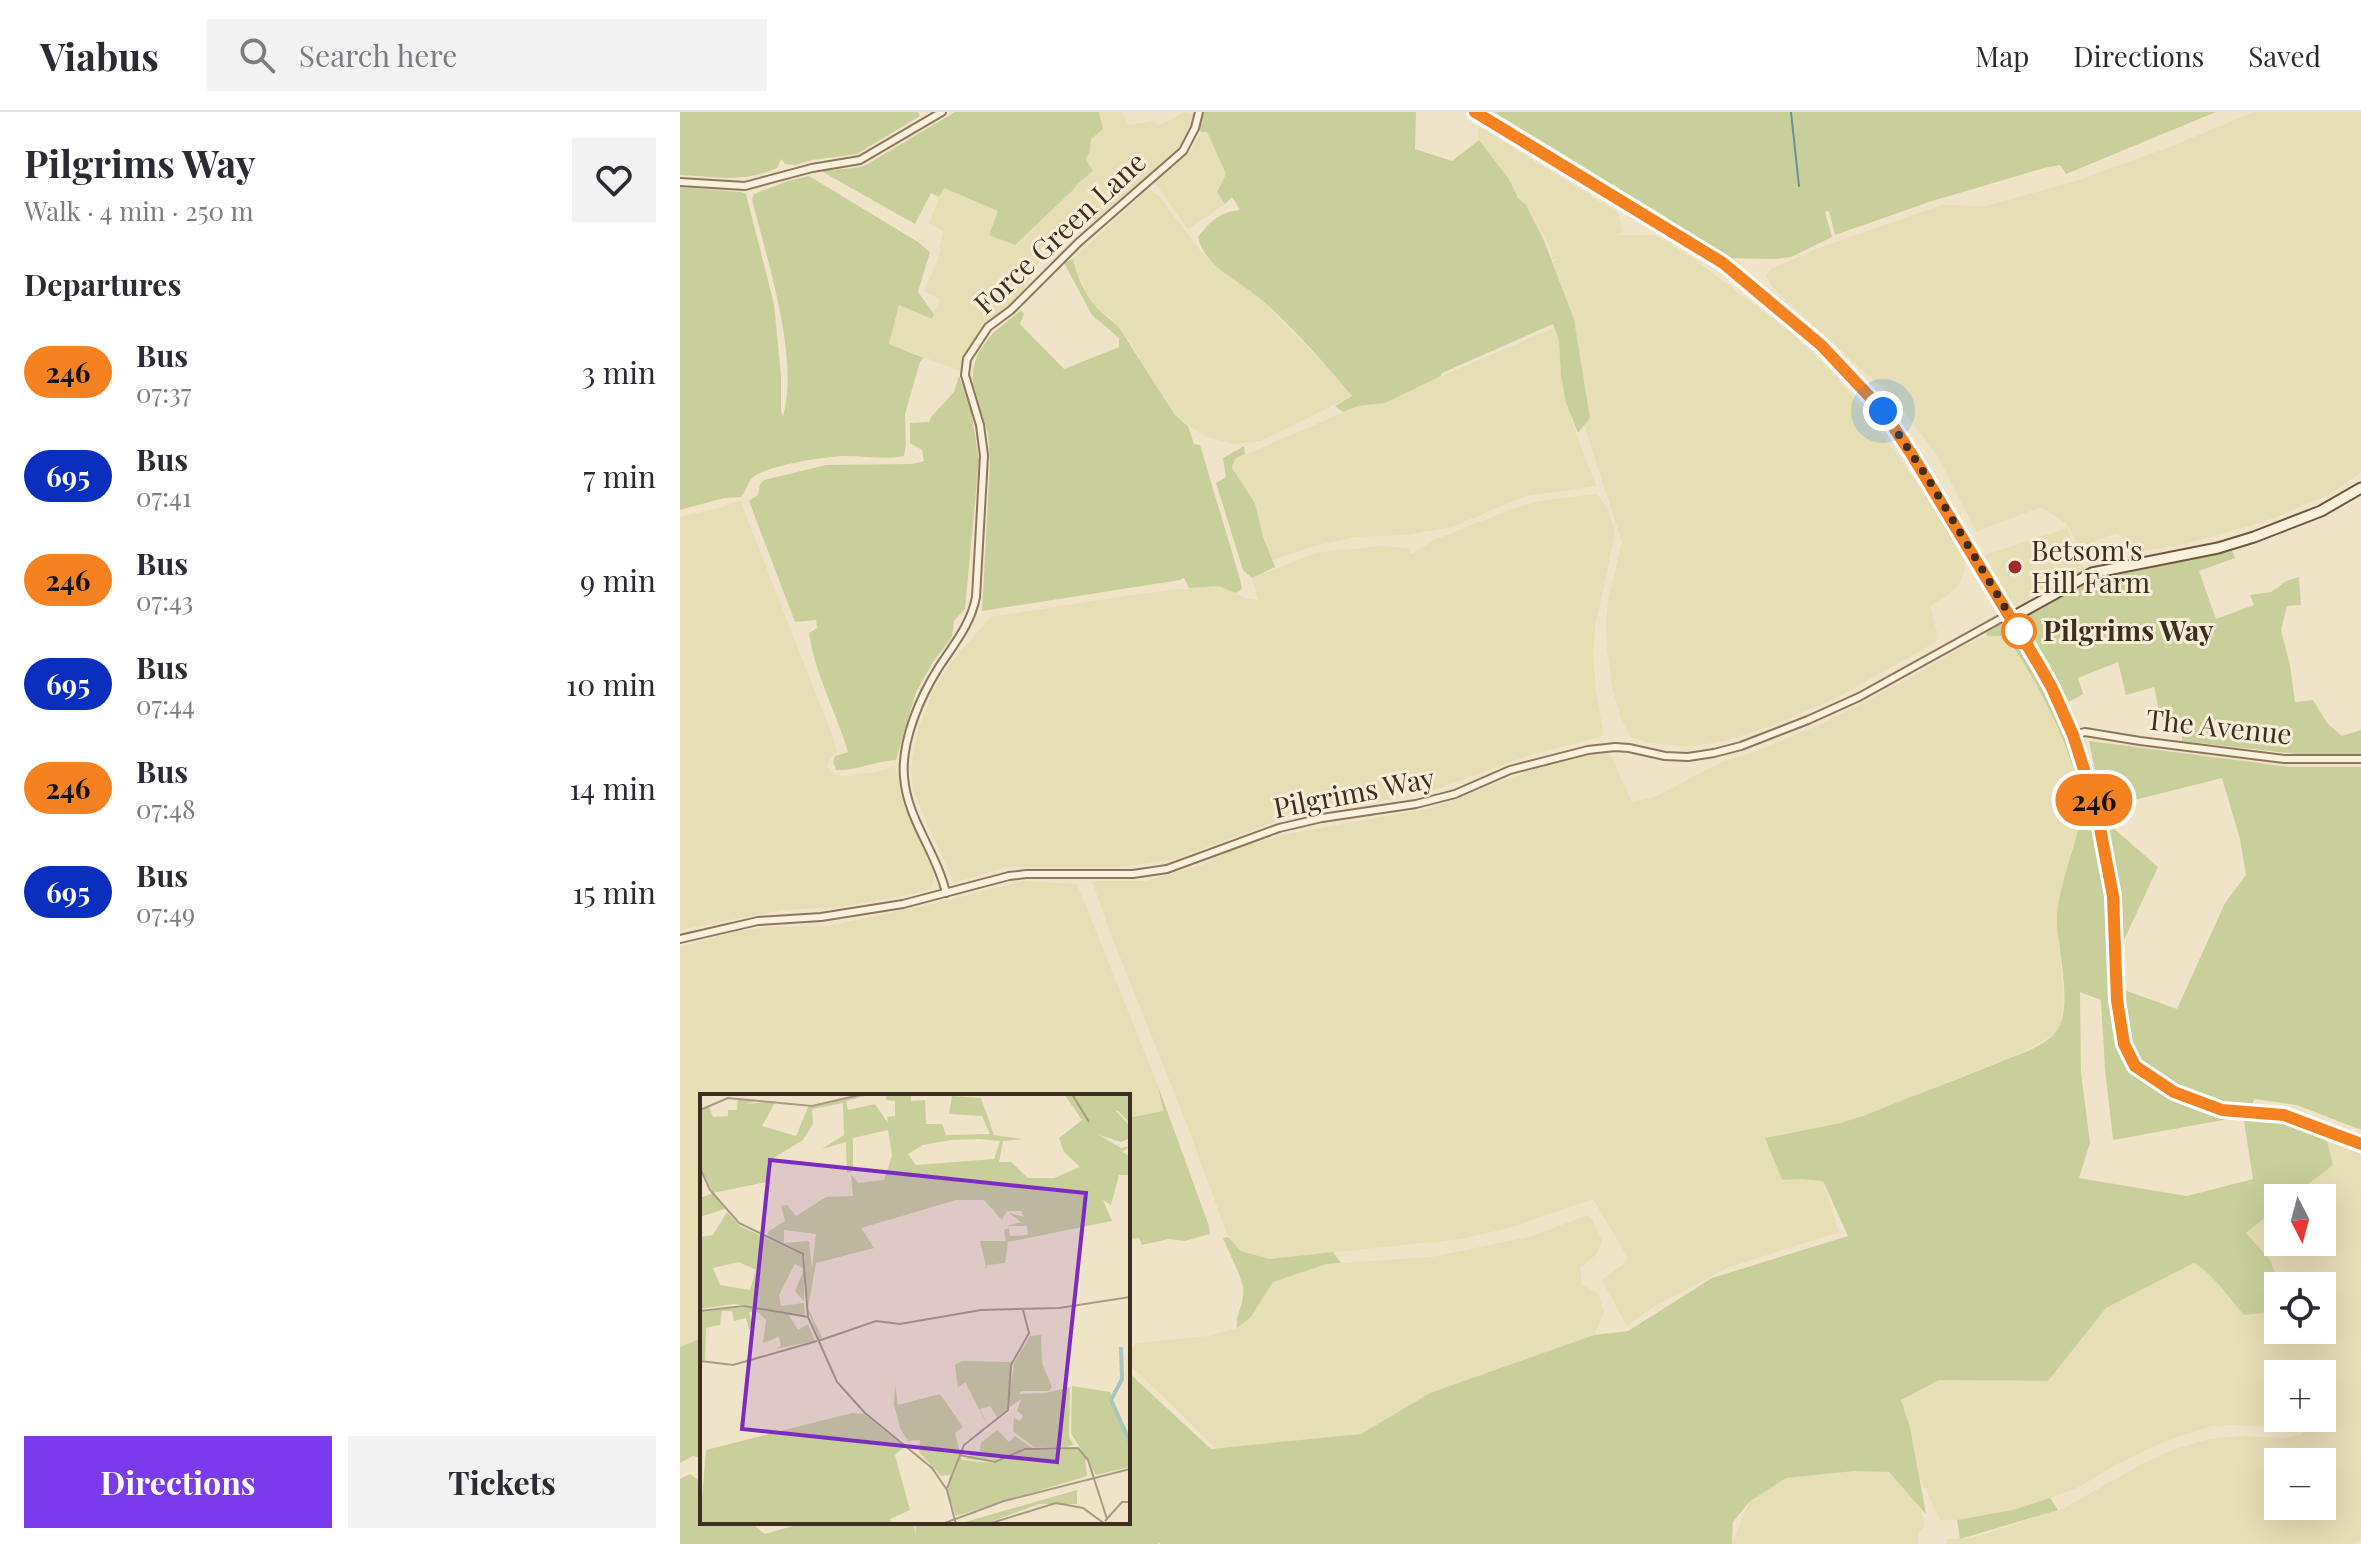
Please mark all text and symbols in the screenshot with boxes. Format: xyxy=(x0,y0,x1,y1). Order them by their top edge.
search box xyxy=(207,19,767,91)
text: Viabus xyxy=(40,30,159,81)
icon: search xyxy=(235,33,279,77)
text: Search here xyxy=(299,35,457,75)
text: Map xyxy=(1975,37,2029,74)
text: Directions xyxy=(2073,37,2204,74)
text: Saved xyxy=(2248,37,2321,74)
text: Pilgrims Way xyxy=(24,137,256,188)
button: heart xyxy=(572,138,656,222)
street label: Force Green Lane xyxy=(965,143,1153,321)
text: Walk · 4 min · 250 m xyxy=(24,193,254,228)
text: Departures xyxy=(24,264,181,304)
text: Bus xyxy=(136,335,188,375)
text: 3 min xyxy=(582,352,656,392)
text: 246 xyxy=(45,353,91,390)
text: 07:37 xyxy=(136,375,191,410)
your location xyxy=(1863,391,1903,431)
text: Bus xyxy=(136,439,188,479)
text: 7 min xyxy=(583,456,656,496)
text: 695 xyxy=(46,457,90,494)
text: 07:41 xyxy=(136,479,192,514)
place label: Betsom's Hill Farm xyxy=(2031,531,2150,600)
text: Bus xyxy=(136,543,188,583)
marker: Betsom's Hill Farm xyxy=(2006,558,2024,576)
text: 9 min xyxy=(580,560,656,600)
text: 246 xyxy=(45,561,91,598)
text: 07:43 xyxy=(136,583,193,618)
place label: Pilgrims Way xyxy=(2043,611,2214,648)
marker: Pilgrims Way xyxy=(2002,614,2036,648)
text: Bus xyxy=(136,647,188,687)
text: 10 min xyxy=(566,664,656,704)
text: 695 xyxy=(46,665,90,702)
text: 07:44 xyxy=(136,687,195,722)
street label: The Avenue xyxy=(2144,699,2294,752)
text: Bus xyxy=(136,751,188,791)
street label: Pilgrims Way xyxy=(1270,758,1437,825)
text: 14 min xyxy=(569,768,656,808)
text: 246 xyxy=(45,769,91,806)
line badge: 246 xyxy=(2048,774,2140,826)
text: 246 xyxy=(2071,781,2117,818)
text: 07:48 xyxy=(136,791,195,826)
text: Bus xyxy=(136,855,188,895)
text: 15 min xyxy=(572,872,656,912)
text: 695 xyxy=(46,873,90,910)
text: 07:49 xyxy=(136,895,195,930)
inset map xyxy=(700,1094,1130,1524)
north arrow xyxy=(2264,1184,2336,1256)
map controls xyxy=(2264,1184,2336,1520)
button: locate xyxy=(2264,1272,2336,1344)
button: + xyxy=(2264,1360,2336,1432)
button: Directions xyxy=(24,1436,332,1528)
button: Tickets xyxy=(348,1436,656,1528)
button: − xyxy=(2264,1448,2336,1520)

